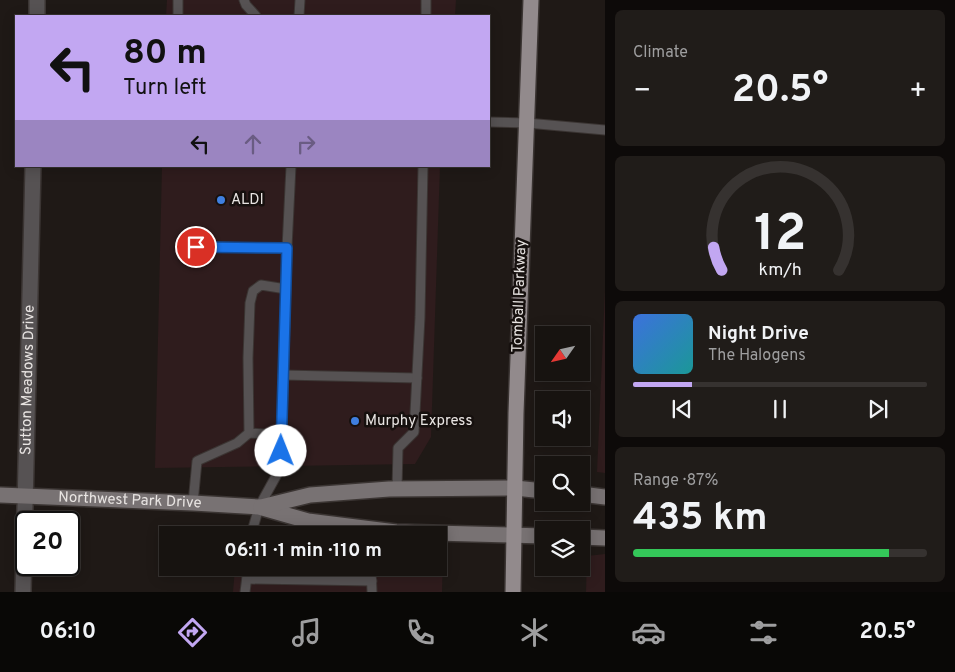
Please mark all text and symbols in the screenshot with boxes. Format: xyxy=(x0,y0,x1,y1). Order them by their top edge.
text: 80 m xyxy=(123,32,207,76)
icon: left xyxy=(40,35,105,100)
text: Climate xyxy=(633,43,688,63)
text: 20.5° xyxy=(732,67,828,116)
text: − xyxy=(633,74,651,110)
text: + xyxy=(909,74,927,110)
text: Turn left xyxy=(123,75,206,102)
icon: left xyxy=(186,130,214,158)
icon: ahead xyxy=(239,130,267,158)
icon: right xyxy=(292,130,320,158)
place label: ALDI xyxy=(231,191,264,210)
marker: ALDI xyxy=(215,194,227,206)
text: 12 xyxy=(754,203,806,269)
pin xyxy=(175,226,217,268)
icon: arrive xyxy=(182,233,210,261)
street label: Tomball Parkway xyxy=(509,239,531,353)
text: km/h xyxy=(758,259,802,282)
street label: Sutton Meadows Drive xyxy=(17,305,39,455)
text: Night Drive xyxy=(708,322,809,346)
north arrow xyxy=(535,326,590,381)
map controls xyxy=(535,326,590,576)
text: The Halogens xyxy=(708,346,806,366)
button: sound xyxy=(535,391,590,446)
icon: previous xyxy=(668,395,696,423)
icon: pause xyxy=(766,395,794,423)
icon: next xyxy=(864,395,892,423)
place label: Murphy Express xyxy=(365,412,472,431)
marker: Murphy Express xyxy=(349,415,361,427)
position arrow xyxy=(254,424,306,476)
button: search xyxy=(535,456,590,511)
text: Range · 87% xyxy=(633,471,718,491)
street label: Northwest Park Drive xyxy=(58,488,202,513)
text: 435 km xyxy=(633,495,768,544)
speed limit sign: 20 xyxy=(15,511,80,576)
button: layers xyxy=(535,521,590,576)
text: 06:11 · 1 min · 110 m xyxy=(224,539,382,563)
icon: directions xyxy=(175,615,210,650)
icon: music xyxy=(289,615,324,650)
icon: phone xyxy=(403,615,438,650)
icon: climate xyxy=(517,615,552,650)
icon: car xyxy=(631,615,666,650)
icon: filters xyxy=(746,615,781,650)
text: 06:10 xyxy=(40,619,96,646)
text: 20.5° xyxy=(860,619,915,646)

